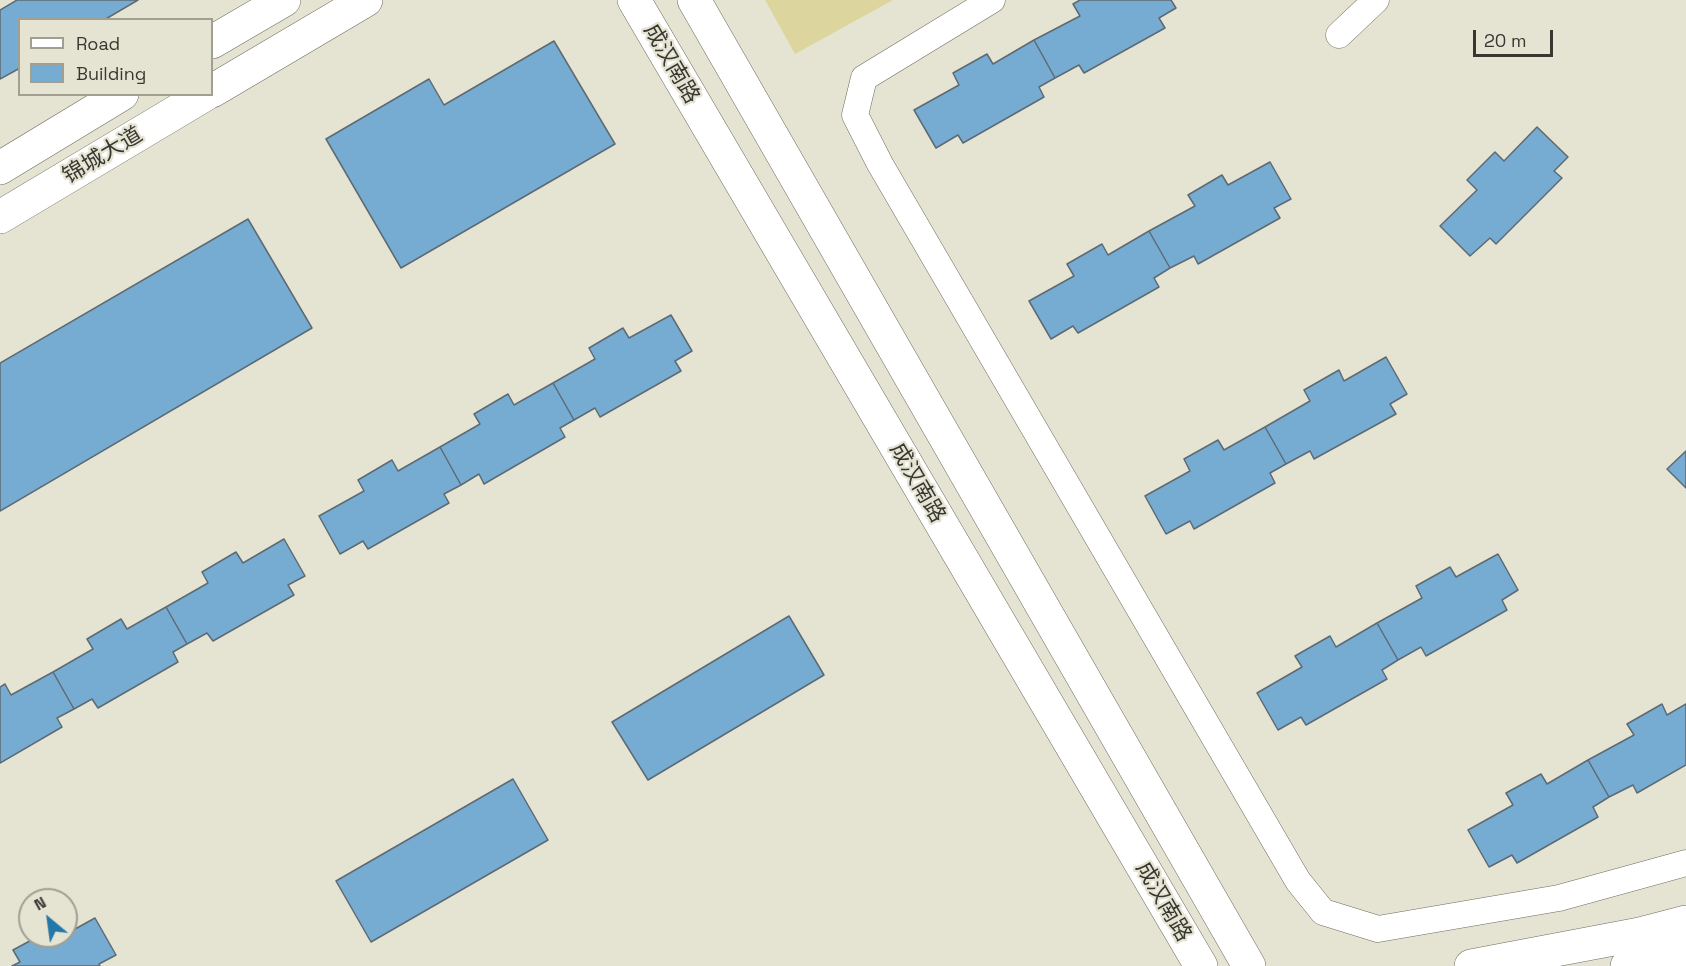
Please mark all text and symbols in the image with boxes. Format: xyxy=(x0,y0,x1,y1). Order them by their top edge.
legend xyxy=(18,18,213,96)
scale bar xyxy=(1476,18,1556,56)
street label: 成汉南路 xyxy=(638,19,704,109)
text: 20 m xyxy=(1484,29,1527,52)
text: Road xyxy=(76,32,120,55)
text: Building xyxy=(76,62,146,85)
street label: 锦城大道 xyxy=(58,122,148,190)
street label: 成汉南路 xyxy=(884,438,950,528)
street label: 成汉南路 xyxy=(1130,857,1196,947)
north arrow xyxy=(18,888,78,948)
text: N xyxy=(30,892,50,915)

